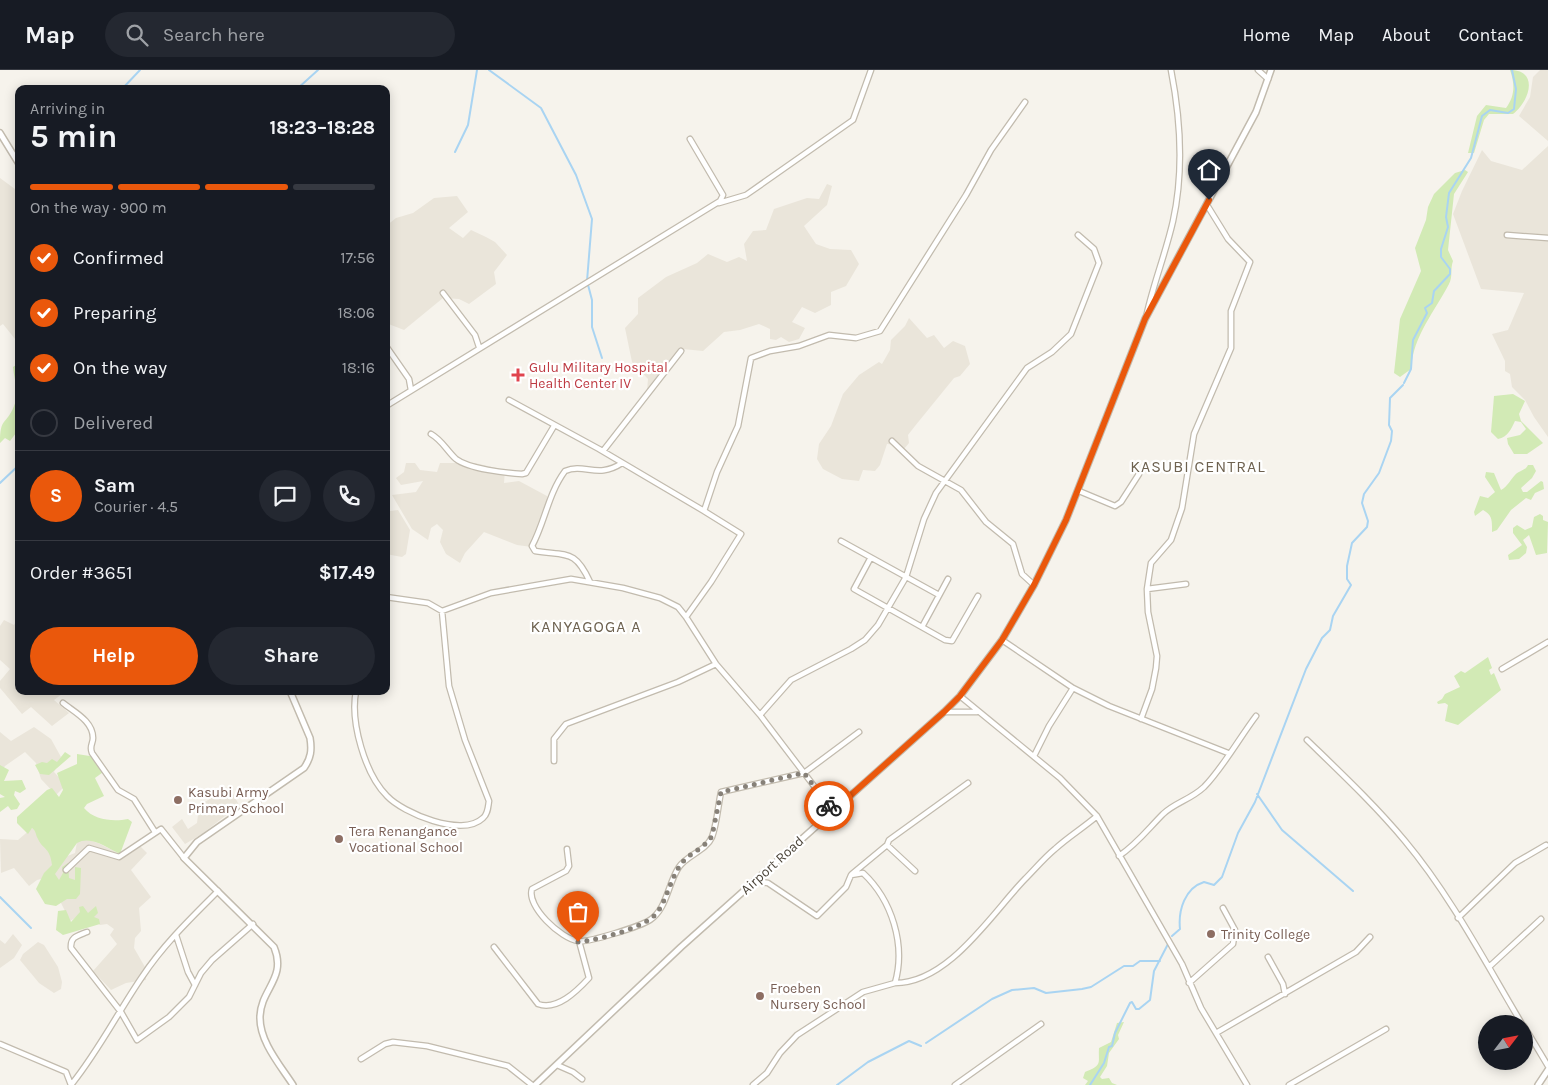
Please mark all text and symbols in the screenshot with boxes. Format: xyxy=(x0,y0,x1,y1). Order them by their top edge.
search box xyxy=(105,12,455,57)
text: Map xyxy=(25,21,75,49)
icon: search xyxy=(123,21,151,49)
text: Search here xyxy=(163,24,265,46)
text: Home xyxy=(1242,24,1290,46)
text: Map xyxy=(1318,24,1354,46)
text: About xyxy=(1382,24,1431,46)
text: Contact xyxy=(1459,24,1523,46)
text: Arriving in xyxy=(30,99,105,118)
text: 18:23–18:28 xyxy=(270,117,375,139)
text: 5 min xyxy=(30,118,118,155)
pin xyxy=(1188,149,1230,200)
icon: home xyxy=(1195,156,1223,184)
text: On the way · 900 m xyxy=(30,198,167,217)
icon: check xyxy=(30,244,58,272)
text: Confirmed xyxy=(73,247,164,269)
text: 17:56 xyxy=(340,248,375,267)
icon: check xyxy=(30,299,58,327)
text: Preparing xyxy=(73,302,156,324)
text: 18:06 xyxy=(338,303,375,322)
icon: check xyxy=(30,354,58,382)
text: On the way xyxy=(73,357,167,379)
text: 18:16 xyxy=(342,358,375,377)
place label: Gulu Military Hospital Health Center IV xyxy=(529,359,668,392)
marker: Gulu Military Hospital Health Center IV xyxy=(511,368,525,382)
text: Delivered xyxy=(73,412,153,434)
district label: KASUBI CENTRAL xyxy=(1130,457,1266,476)
button: chat xyxy=(259,470,311,522)
button: phone xyxy=(323,470,375,522)
text: Sam xyxy=(94,475,135,497)
text: S xyxy=(50,485,62,507)
text: Courier · 4.5 xyxy=(94,497,178,516)
text: Order #3651 xyxy=(30,562,133,584)
text: $17.49 xyxy=(319,562,375,584)
district label: KANYAGOGA A xyxy=(531,617,641,636)
button: Help xyxy=(30,627,198,685)
button: Share xyxy=(208,627,375,685)
courier xyxy=(804,781,854,831)
place label: Kasubi Army Primary School xyxy=(188,784,284,817)
icon: bike xyxy=(815,792,843,820)
marker: Kasubi Army Primary School xyxy=(172,794,184,806)
place label: Tera Renangance Vocational School xyxy=(349,823,463,856)
marker: Tera Renangance Vocational School xyxy=(333,833,345,845)
street label: Airport Road xyxy=(737,833,807,898)
pin xyxy=(557,891,599,942)
icon: bag xyxy=(564,898,592,926)
place label: Trinity College xyxy=(1221,926,1310,943)
marker: Trinity College xyxy=(1205,928,1217,940)
place label: Froeben Nursery School xyxy=(770,980,866,1013)
marker: Froeben Nursery School xyxy=(754,990,766,1002)
north arrow xyxy=(1478,1015,1532,1070)
map controls xyxy=(1478,1015,1533,1070)

